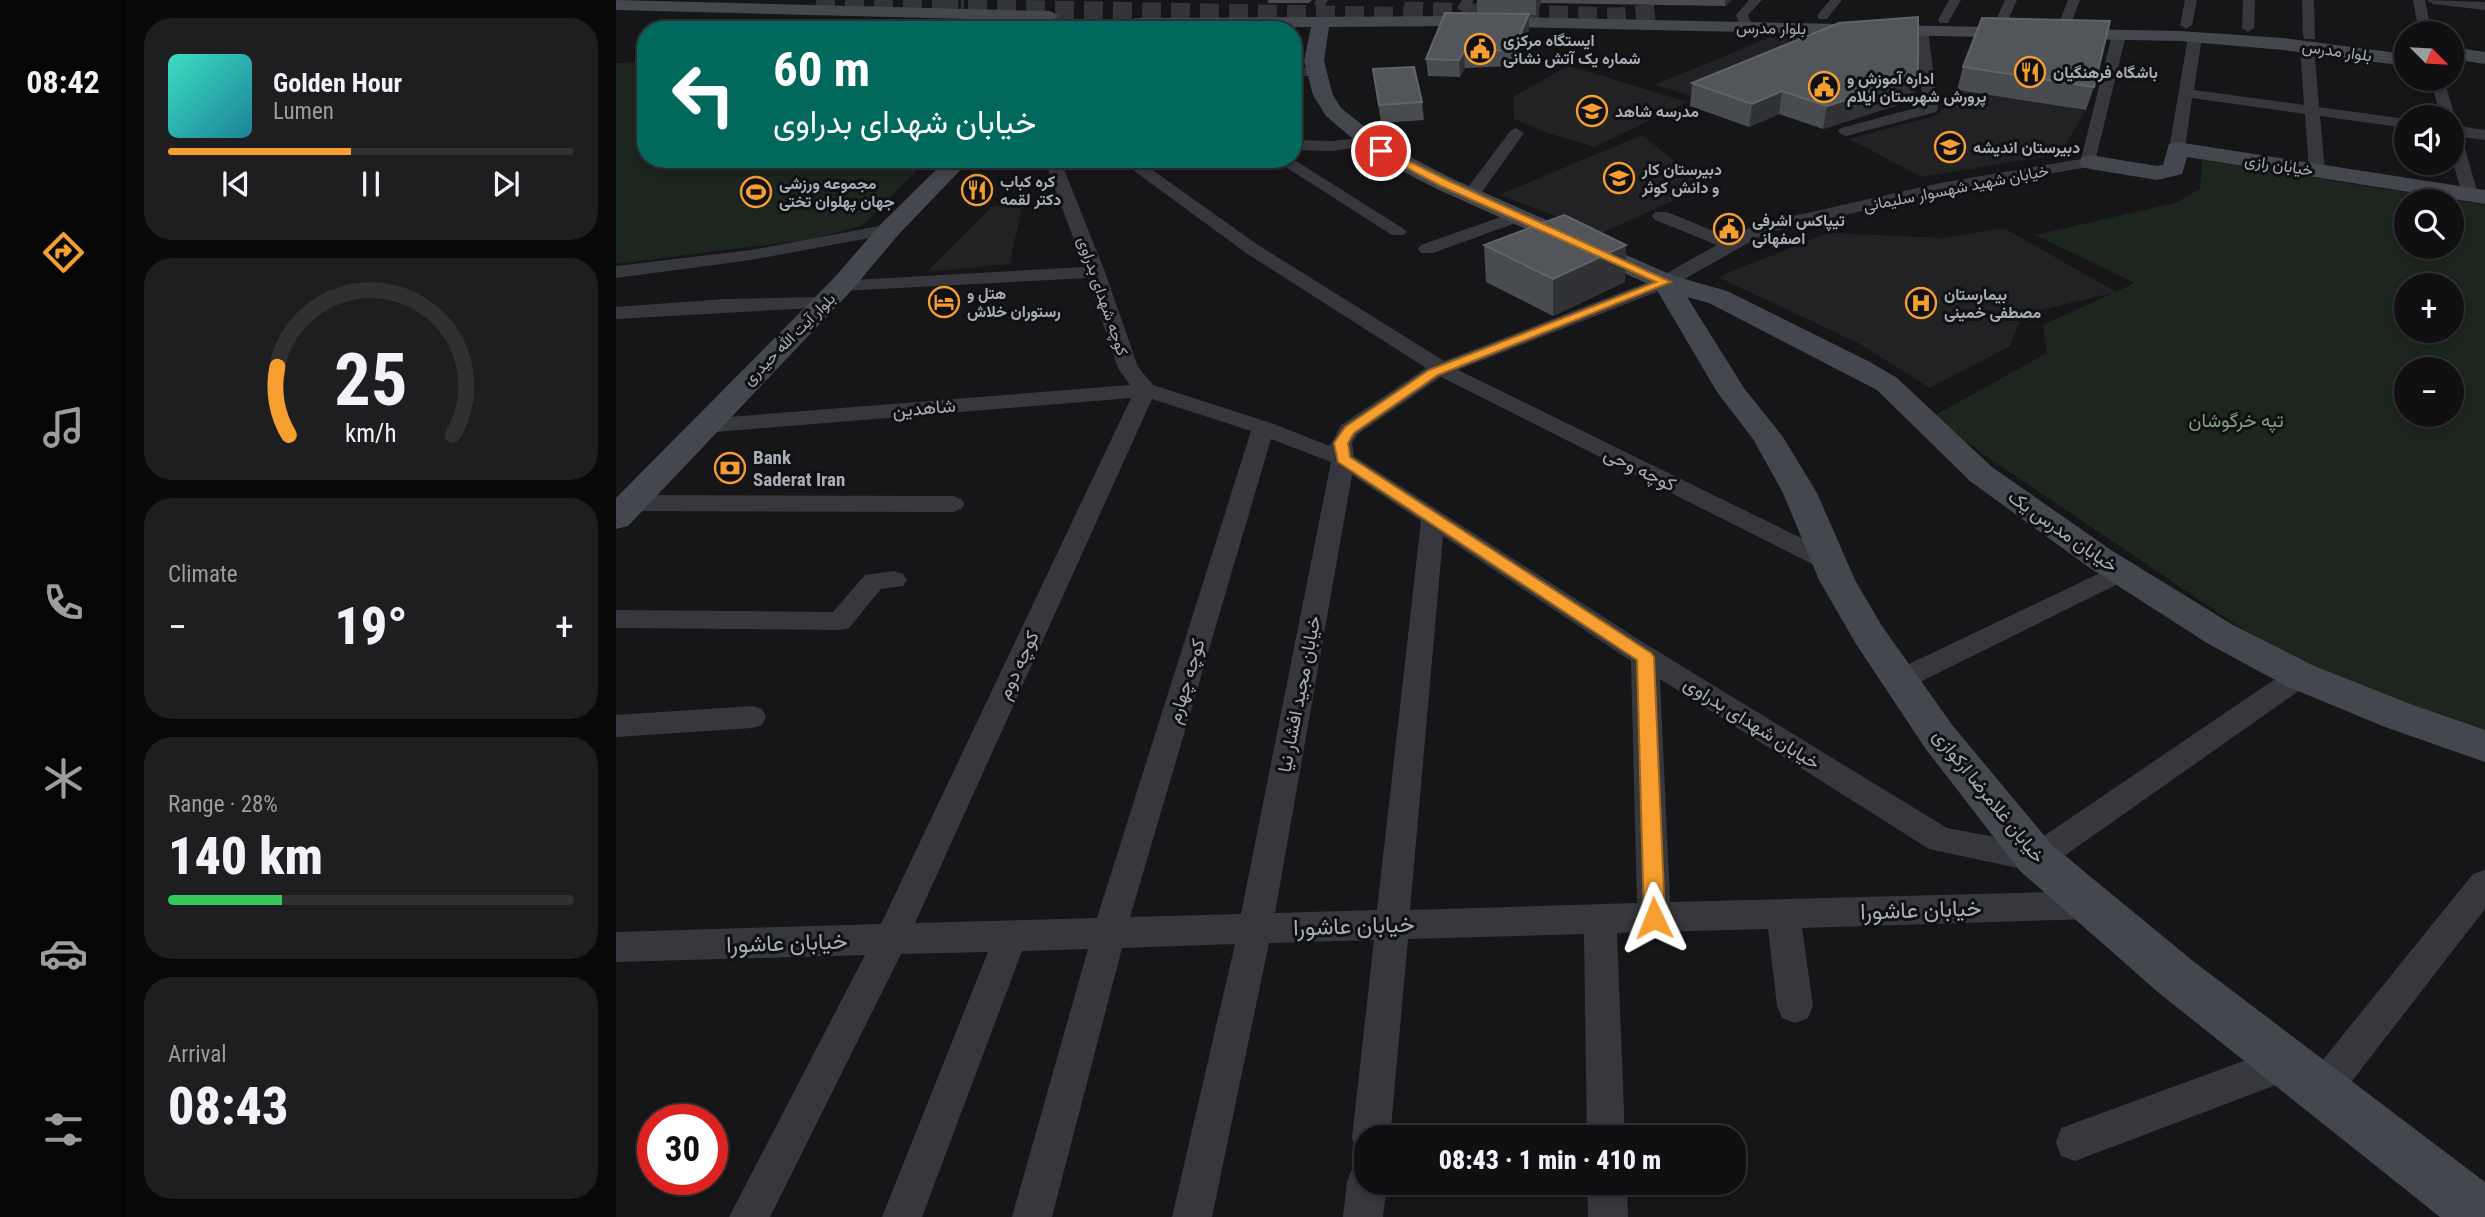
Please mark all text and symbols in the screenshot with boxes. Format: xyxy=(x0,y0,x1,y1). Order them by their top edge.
street label: بلوار مدرس xyxy=(1736,18,1806,39)
north arrow xyxy=(2394,21,2464,91)
map controls xyxy=(2394,21,2464,427)
place label: ایستگاه مرکزی شماره یک آتش نشانی xyxy=(1503,31,1641,69)
public building icon: ایستگاه مرکزی شماره یک آتش نشانی xyxy=(1463,32,1497,66)
street label: بلوار مدرس xyxy=(2301,37,2373,66)
text: 60 m xyxy=(773,41,870,98)
icon: left xyxy=(658,49,749,140)
restaurant icon: باشگاه فرهنگیان xyxy=(2013,55,2047,89)
text: 08:42 xyxy=(26,63,100,101)
place label: باشگاه فرهنگیان xyxy=(2053,63,2158,83)
text: Golden Hour xyxy=(273,68,402,98)
place label: اداره آموزش و پرورش شهرستان ایلام xyxy=(1847,69,1987,108)
public building icon: اداره آموزش و پرورش شهرستان ایلام xyxy=(1807,70,1841,104)
school or university icon: مدرسه شاهد xyxy=(1575,94,1609,128)
text: Lumen xyxy=(273,98,334,125)
place label: مدرسه شاهد xyxy=(1615,102,1699,122)
text: خیابان شهدای بدراوی xyxy=(773,103,1036,141)
button: sound xyxy=(2394,105,2464,175)
pin xyxy=(1351,121,1411,181)
school or university icon: دبیرستان اندیشه xyxy=(1933,130,1967,164)
icon: arrive xyxy=(1362,132,1400,170)
place label: دبیرستان اندیشه xyxy=(1973,138,2080,158)
street label: خیابان رازی xyxy=(2243,150,2315,181)
place label: دبیرستان کار و دانش کوثر xyxy=(1641,160,1722,198)
school or university icon: دبیرستان کار و دانش کوثر xyxy=(1602,161,1636,195)
street label: خیابان شهید شهسوار سلیمانی xyxy=(1862,161,2051,216)
icon: previous xyxy=(217,165,255,203)
icon: pause xyxy=(352,165,390,203)
icon: next xyxy=(487,165,525,203)
place label: کره کباب دکتر لقمه xyxy=(1000,172,1061,210)
restaurant icon: کره کباب دکتر لقمه xyxy=(960,173,994,207)
place label: مجموعه ورزشی جهان پهلوان تختی xyxy=(779,174,895,213)
sports icon: مجموعه ورزشی جهان پهلوان تختی xyxy=(739,175,773,209)
button: search xyxy=(2394,189,2464,259)
place label: تیپاکس اشرفی اصفهانی xyxy=(1752,211,1845,249)
public building icon: تیپاکس اشرفی اصفهانی xyxy=(1712,212,1746,246)
icon: directions xyxy=(39,228,88,277)
street label: کوچه شهدای بدراوی xyxy=(1072,234,1132,359)
button: + xyxy=(2394,273,2464,343)
place label: هتل و رستوران خلاش xyxy=(967,284,1061,322)
hotel icon: هتل و رستوران خلاش xyxy=(927,285,961,319)
place label: بیمارستان مصطفی خمینی xyxy=(1944,285,2042,322)
hospital icon: بیمارستان مصطفی خمینی xyxy=(1904,286,1938,320)
street label: بلوار آیت الله حیدری xyxy=(739,289,840,390)
text: 25 xyxy=(334,337,408,423)
button: − xyxy=(2394,357,2464,427)
street label: شاهدین xyxy=(891,394,957,422)
icon: music xyxy=(39,403,88,452)
park label: تپه خرگوشان xyxy=(2189,409,2284,434)
text: km/h xyxy=(345,418,397,447)
street label: کوچه وحی xyxy=(1599,442,1680,498)
place label: Bank Saderat Iran xyxy=(753,446,845,491)
bank icon: Bank Saderat Iran xyxy=(713,451,747,485)
street label: خیابان مدرس یک xyxy=(2004,485,2122,577)
text: Climate xyxy=(168,561,238,588)
icon: phone xyxy=(39,578,88,627)
text: 19° xyxy=(334,596,408,657)
text: − xyxy=(168,605,187,649)
text: + xyxy=(555,605,574,649)
street label: خیابان مجید افشار نیا xyxy=(1273,614,1325,774)
street label: کوچه دوم xyxy=(992,627,1046,704)
street label: کوچه چهارم xyxy=(1162,636,1212,727)
street label: خیابان شهدای بدراوی xyxy=(1680,672,1824,774)
street label: خیابان غلامرضا ارکوازی xyxy=(1928,725,2050,867)
icon: climate xyxy=(39,754,88,803)
text: Range · 28% xyxy=(168,791,278,818)
text: 140 km xyxy=(168,826,323,887)
position arrow xyxy=(1617,881,1691,955)
street label: خیابان عاشورا xyxy=(1860,894,1982,927)
street label: خیابان عاشورا xyxy=(1293,910,1415,943)
street label: خیابان عاشورا xyxy=(726,927,848,960)
icon: car xyxy=(39,929,88,978)
text: Arrival xyxy=(168,1041,227,1068)
text: 08:43 xyxy=(168,1076,288,1137)
speed limit sign: 30 xyxy=(637,1104,728,1195)
icon: filters xyxy=(39,1105,88,1154)
text: 08:43 · 1 min · 410 m xyxy=(1439,1145,1661,1175)

